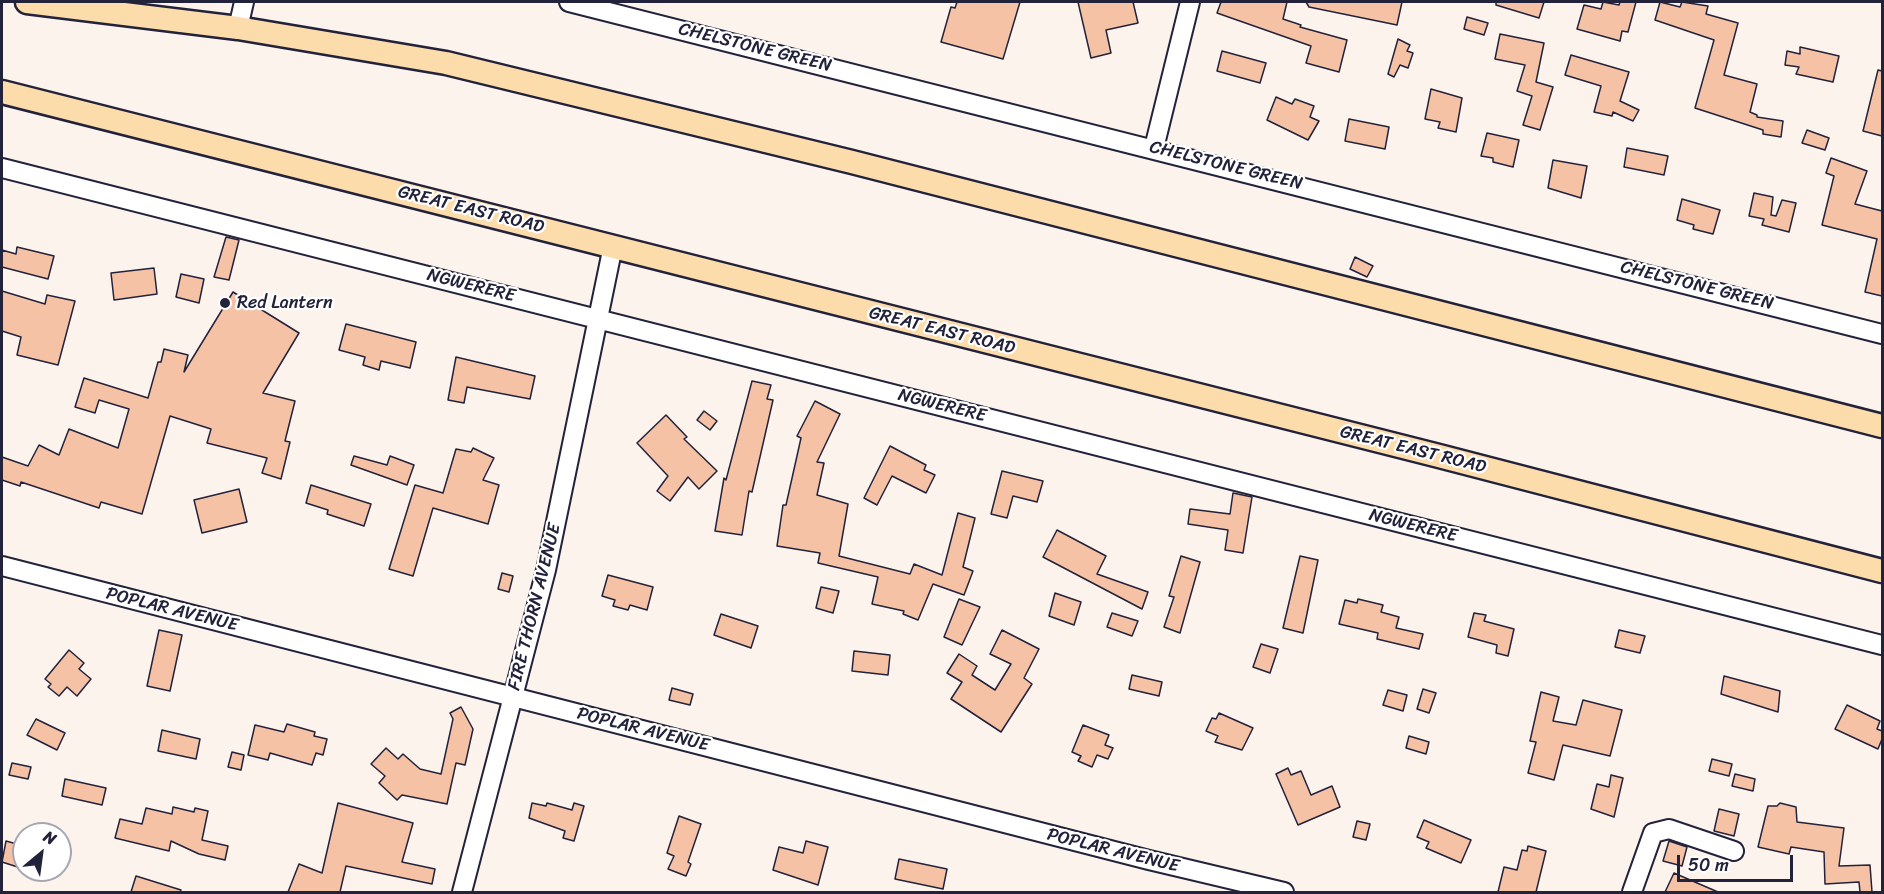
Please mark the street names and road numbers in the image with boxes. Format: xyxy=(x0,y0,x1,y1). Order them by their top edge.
street label: CHELSTONE GREEN xyxy=(676,19,834,77)
street label: CHELSTONE GREEN xyxy=(1147,137,1305,195)
street label: GREAT EAST ROAD xyxy=(396,181,546,239)
street label: CHELSTONE GREEN xyxy=(1618,257,1776,315)
street label: NGWERERE xyxy=(425,265,517,307)
street label: GREAT EAST ROAD xyxy=(867,302,1017,360)
street label: NGWERERE xyxy=(896,385,988,427)
street label: GREAT EAST ROAD xyxy=(1338,421,1488,479)
street label: NGWERERE xyxy=(1367,505,1459,547)
street label: FIRE THORN AVENUE xyxy=(504,521,566,693)
street label: POPLAR AVENUE xyxy=(104,583,240,637)
street label: POPLAR AVENUE xyxy=(575,703,711,757)
street label: POPLAR AVENUE xyxy=(1045,824,1181,878)

